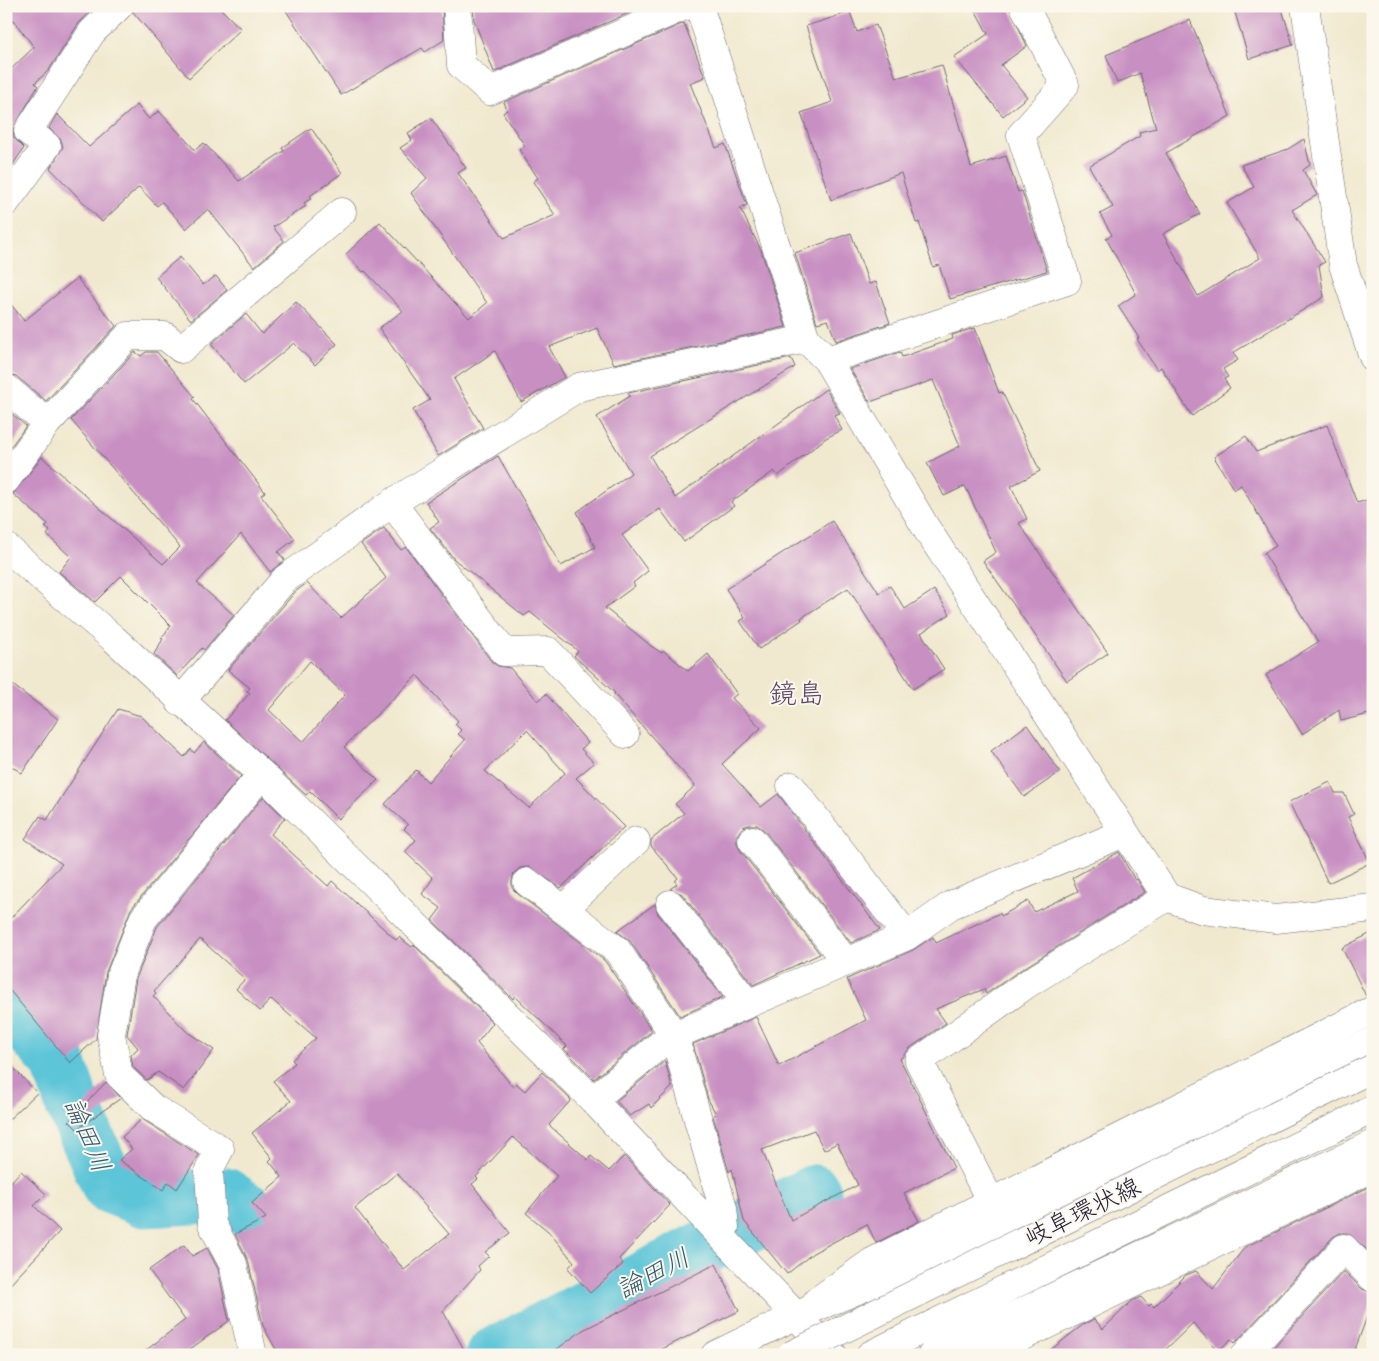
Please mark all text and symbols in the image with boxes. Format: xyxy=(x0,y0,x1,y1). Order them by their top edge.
district label: 鏡島 xyxy=(769,676,825,711)
water label: 論田川 xyxy=(57,1093,118,1178)
street label: 岐阜環状線 xyxy=(1019,1170,1146,1254)
water label: 論田川 xyxy=(611,1241,695,1306)

